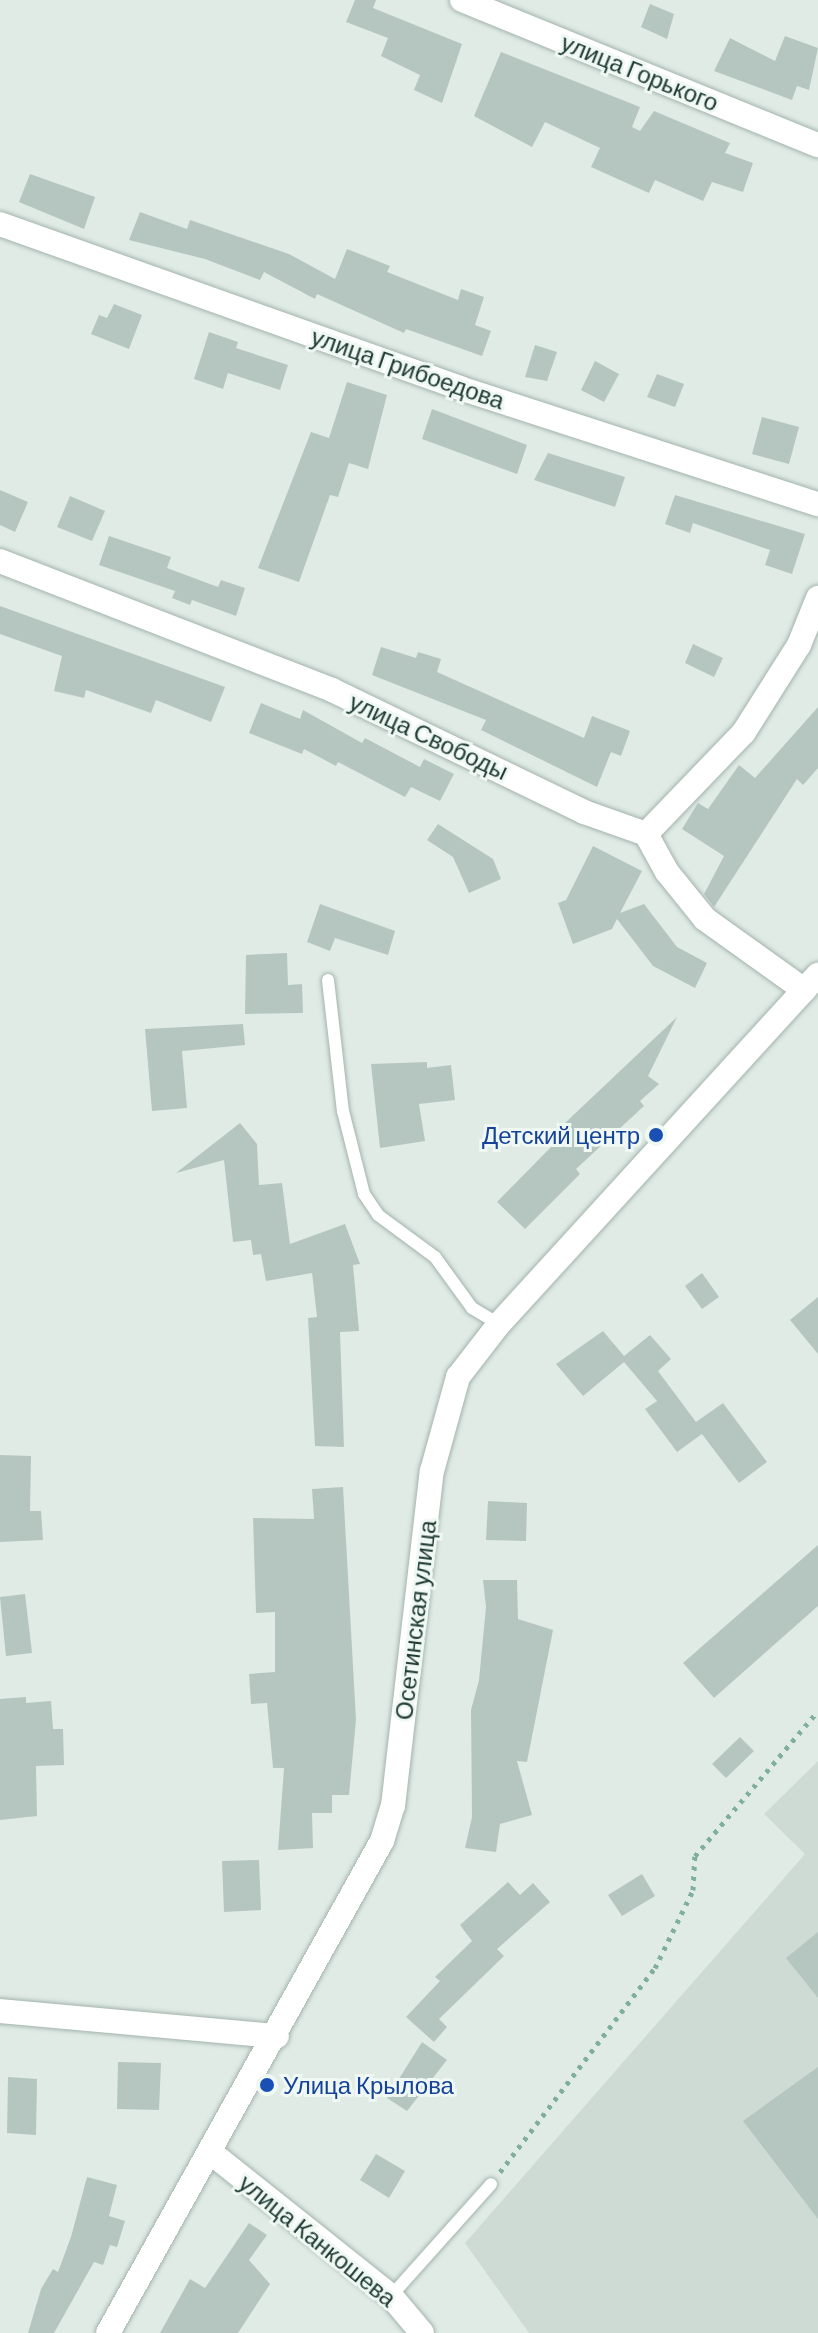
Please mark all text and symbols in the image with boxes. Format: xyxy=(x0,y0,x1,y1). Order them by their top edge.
street label: улица Горького xyxy=(557,27,723,117)
street label: улица Грибоедова xyxy=(308,321,508,415)
street label: улица Свободы xyxy=(345,687,513,785)
place label: Детский центр xyxy=(482,1121,640,1149)
marker: Детский центр xyxy=(647,1126,665,1144)
street label: Осетинская улица xyxy=(388,1518,442,1722)
place label: Улица Крылова xyxy=(283,2071,454,2099)
marker: Улица Крылова xyxy=(258,2076,276,2094)
street label: улица Канкошева xyxy=(234,2168,402,2312)

